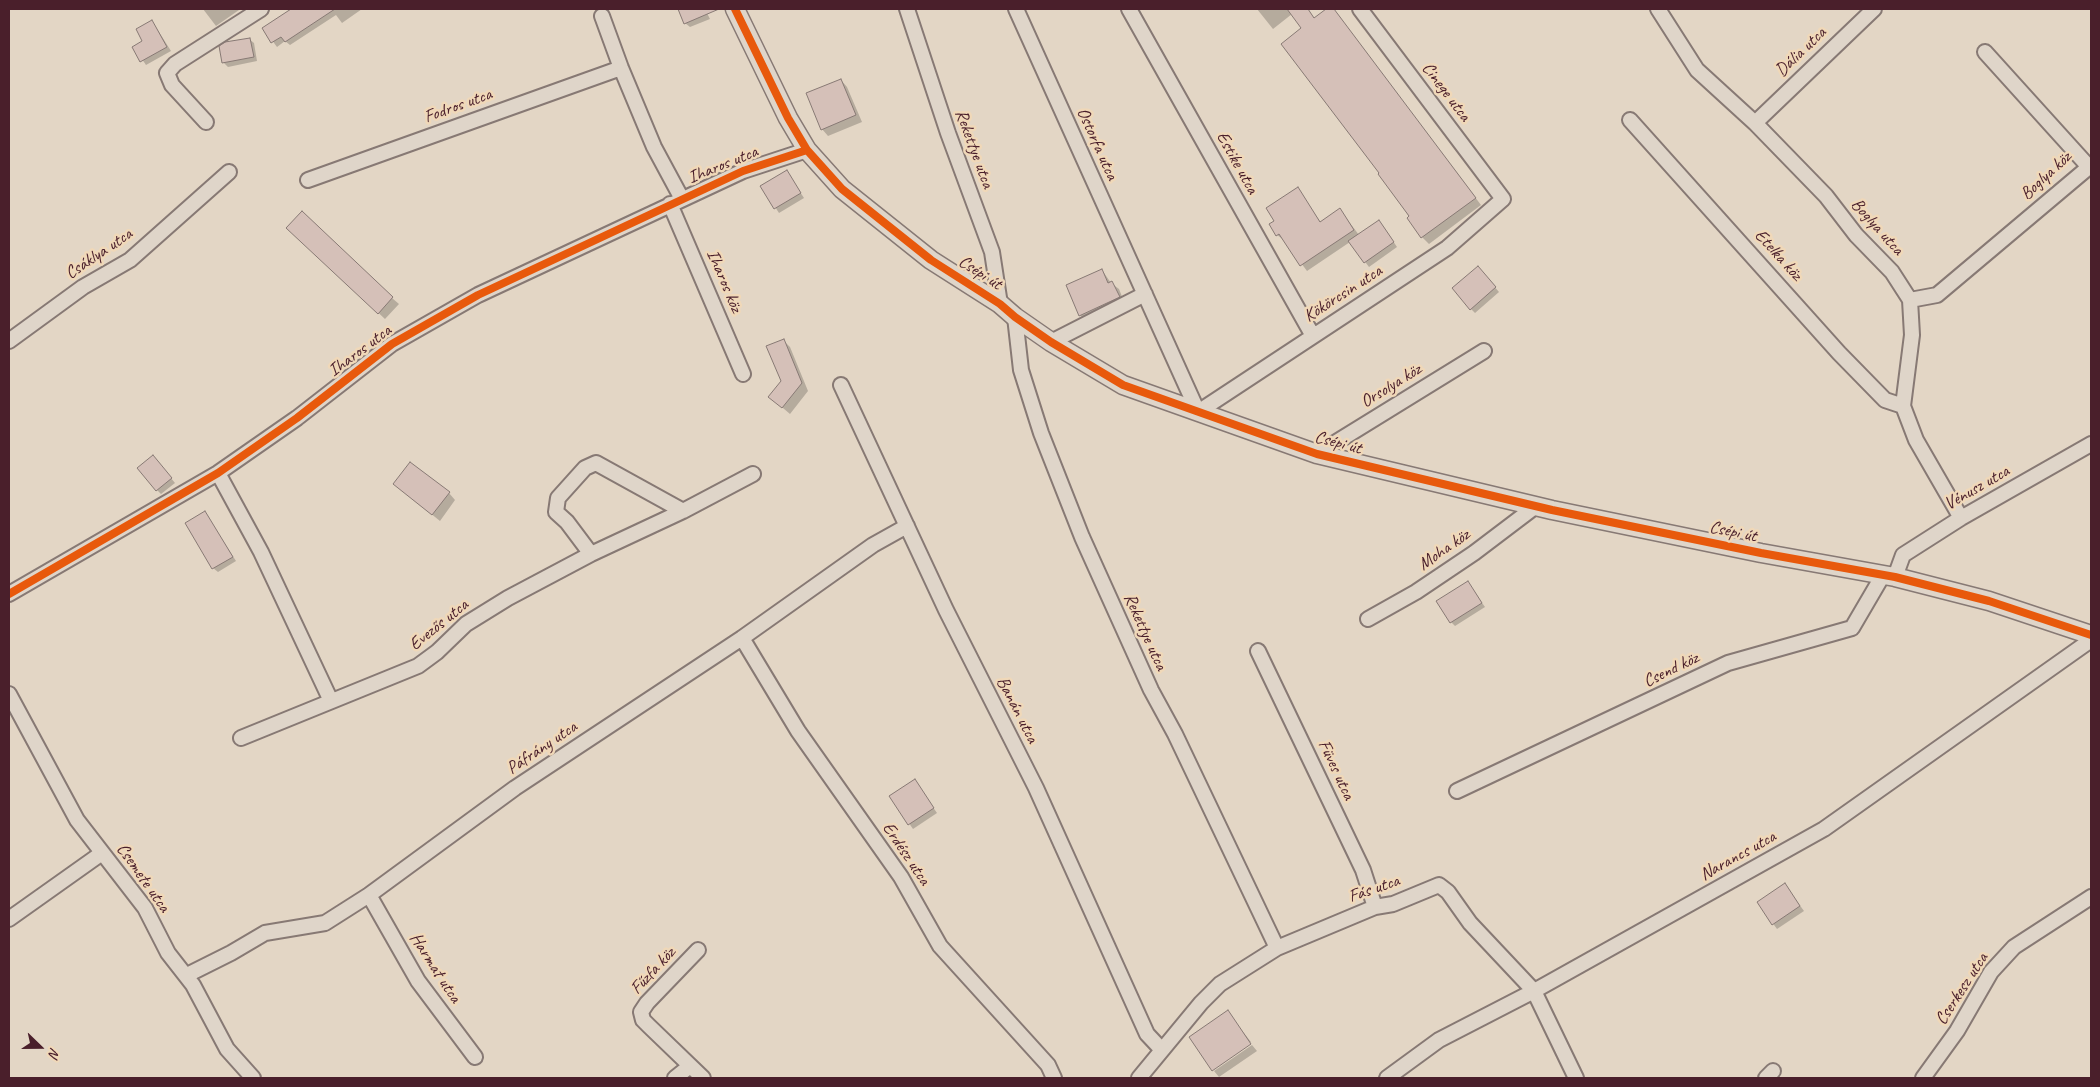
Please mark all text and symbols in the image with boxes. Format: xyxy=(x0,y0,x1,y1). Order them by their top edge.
street label: Dália utca xyxy=(1771,23,1831,81)
street label: Cinege utca xyxy=(1417,58,1475,126)
street label: Fodros utca xyxy=(421,84,495,128)
street label: Ostorfa utca xyxy=(1071,104,1123,184)
street label: Rekettye utca xyxy=(950,107,998,191)
street label: Estike utca xyxy=(1211,128,1263,198)
street label: Iharos utca xyxy=(685,141,761,189)
street label: Boglya köz xyxy=(2016,147,2076,205)
street label: Boglya utca xyxy=(1846,194,1908,260)
street label: Csáklya utca xyxy=(61,224,137,284)
street label: Etelka köz xyxy=(1750,225,1806,285)
street label: Iharos köz xyxy=(701,246,747,316)
street label: Csépi út xyxy=(954,251,1006,295)
street label: Kökörcsin utca xyxy=(1300,261,1386,327)
street label: Iharos utca xyxy=(324,320,396,382)
street label: Orsolya köz xyxy=(1357,359,1425,413)
street label: Csépi út xyxy=(1312,426,1364,460)
street label: Vénusz utca xyxy=(1941,461,2013,515)
street label: Csépi út xyxy=(1708,517,1758,547)
street label: Moha köz xyxy=(1414,525,1474,575)
street label: Rekettye utca xyxy=(1118,590,1172,674)
street label: Evezős utca xyxy=(405,595,473,655)
street label: Csend köz xyxy=(1640,647,1702,693)
street label: Banán utca xyxy=(991,673,1043,747)
street label: Páfrány utca xyxy=(503,717,581,779)
street label: Füves utca xyxy=(1313,737,1359,803)
street label: Erdész utca xyxy=(877,818,935,890)
street label: Narancs utca xyxy=(1696,826,1780,886)
street label: Csemete utca xyxy=(111,839,175,917)
street label: Fás utca xyxy=(1346,870,1402,908)
street label: Harmat utca xyxy=(404,929,466,1007)
street label: Fűzfa köz xyxy=(626,943,680,999)
street label: Cserkesz utca xyxy=(1931,949,1993,1029)
north arrow xyxy=(15,1022,65,1072)
text: N xyxy=(45,1046,64,1060)

